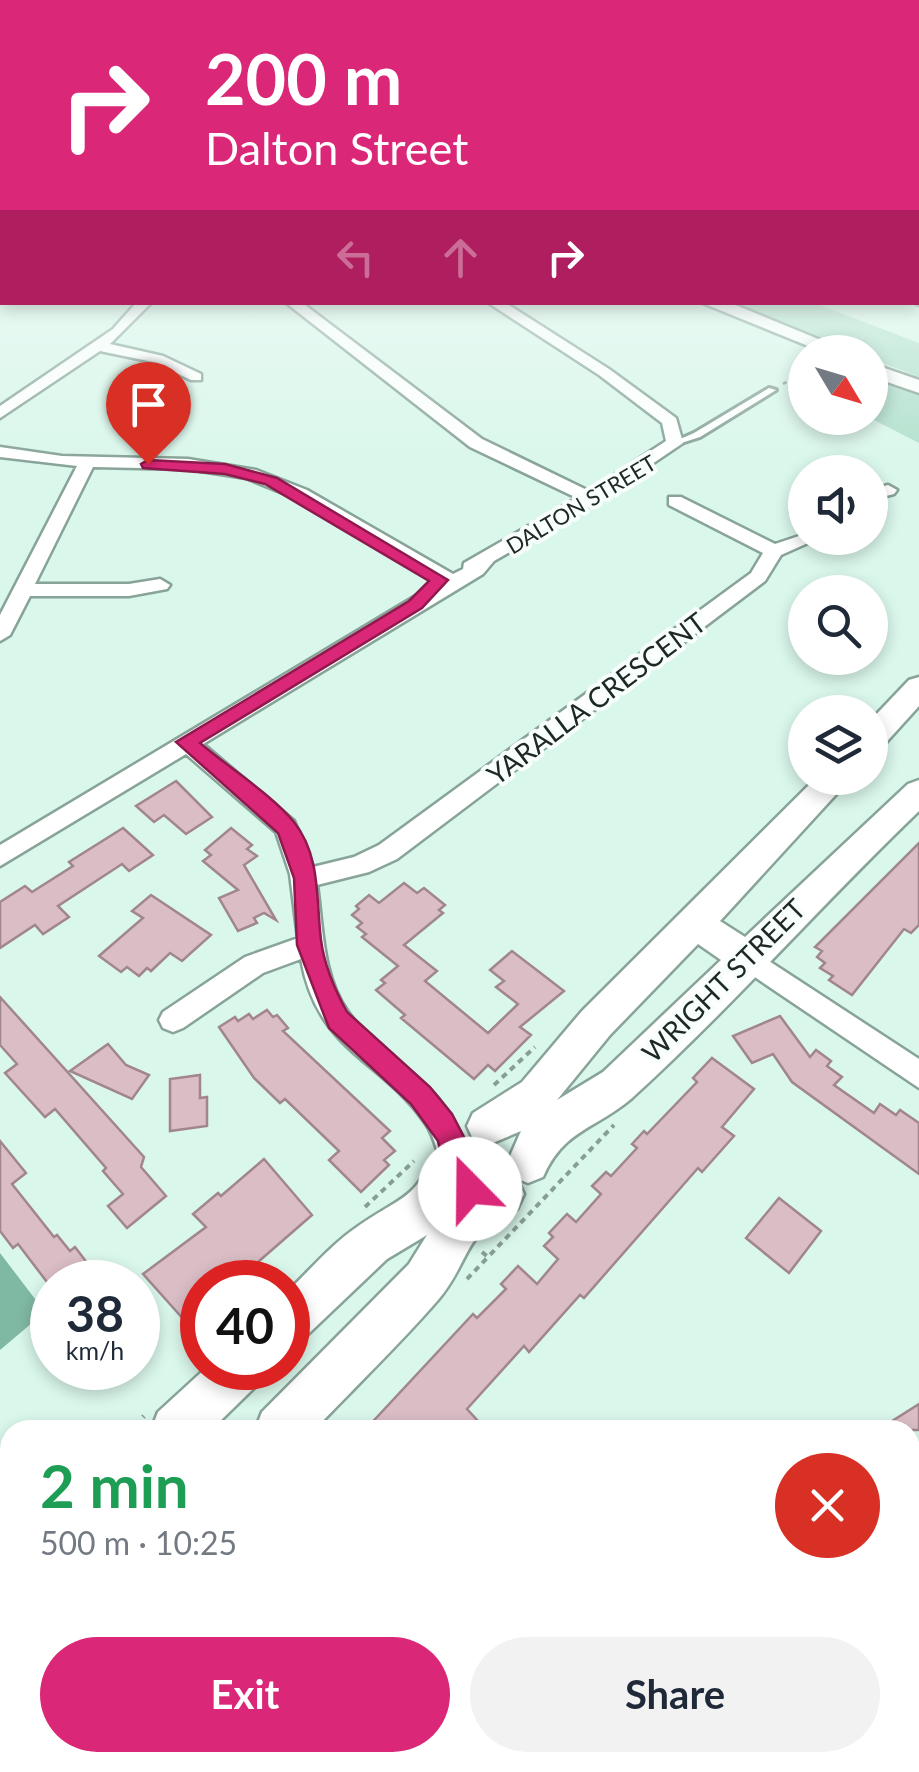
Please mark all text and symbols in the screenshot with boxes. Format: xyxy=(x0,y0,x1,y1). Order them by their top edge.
text: 200 m xyxy=(205,36,402,120)
icon: right xyxy=(40,40,170,170)
text: Dalton Street xyxy=(205,121,468,175)
icon: left xyxy=(328,230,383,285)
icon: ahead xyxy=(433,230,488,285)
icon: right xyxy=(538,230,593,285)
north arrow xyxy=(788,335,888,435)
map controls xyxy=(788,335,888,795)
pin xyxy=(106,362,191,465)
icon: arrive xyxy=(121,377,176,432)
street label: DALTON STREET xyxy=(501,449,661,559)
button: sound xyxy=(788,455,888,555)
button: search xyxy=(788,575,888,675)
street label: YARALLA CRESCENT xyxy=(480,604,713,791)
button: layers xyxy=(788,695,888,795)
street label: WRIGHT STREET xyxy=(634,891,812,1069)
position arrow xyxy=(418,1137,522,1241)
speed limit sign: 40 xyxy=(180,1260,310,1390)
text: 38 xyxy=(66,1283,124,1343)
text: km/h xyxy=(66,1335,124,1365)
text: 2 min xyxy=(40,1449,189,1521)
button: close xyxy=(775,1453,880,1558)
text: 500 m · 10:25 xyxy=(40,1523,237,1562)
button: Exit xyxy=(40,1637,450,1752)
button: Share xyxy=(470,1637,880,1752)

